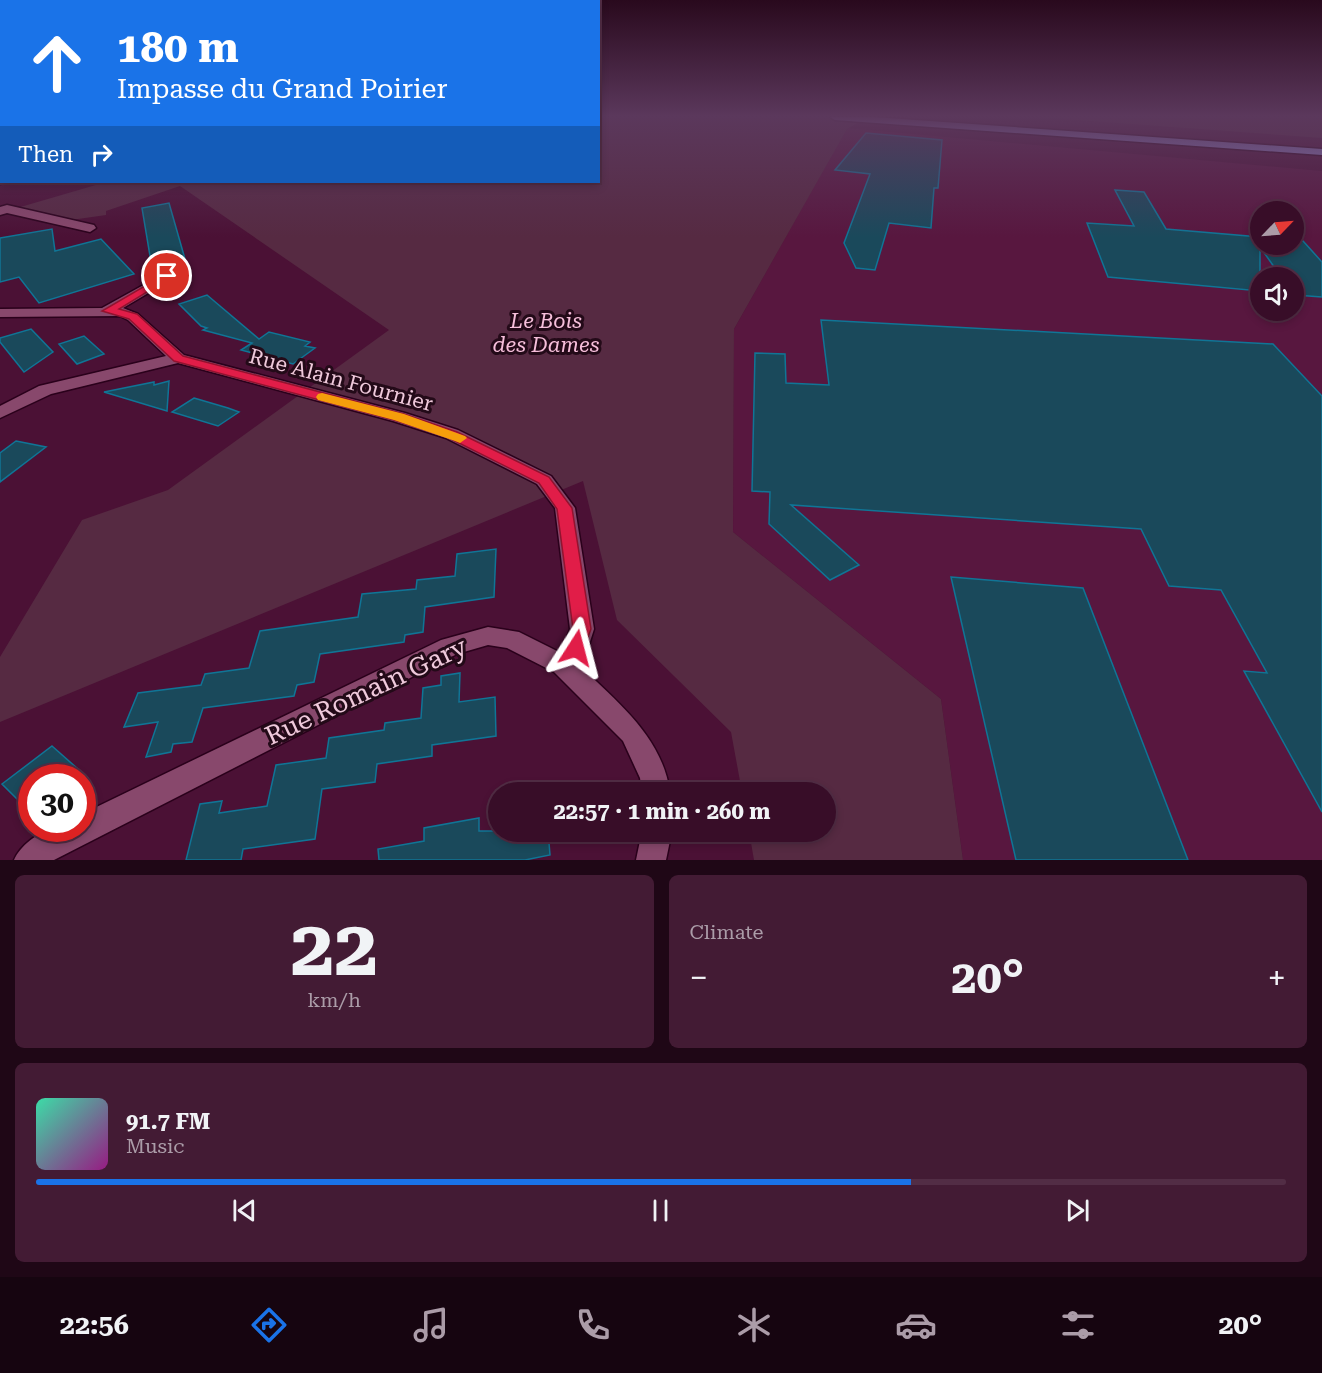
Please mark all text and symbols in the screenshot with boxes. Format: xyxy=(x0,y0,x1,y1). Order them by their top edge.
text: 180 m xyxy=(117,23,239,72)
icon: ahead xyxy=(18,24,96,102)
text: Impasse du Grand Poirier xyxy=(117,73,448,105)
icon: right xyxy=(85,138,118,171)
text: Then xyxy=(18,142,73,167)
north arrow xyxy=(1250,201,1304,255)
map controls xyxy=(1250,201,1304,321)
pin xyxy=(141,250,192,301)
icon: arrive xyxy=(150,259,183,292)
button: sound xyxy=(1250,267,1304,321)
park label: Le Bois des Dames xyxy=(492,309,600,357)
street label: Rue Alain Fournier xyxy=(247,344,436,416)
position arrow xyxy=(544,616,608,680)
street label: Rue Romain Gary xyxy=(260,631,472,751)
speed limit sign: 30 xyxy=(18,764,96,842)
text: 22:57 · 1 min · 260 m xyxy=(553,799,771,824)
text: 22 xyxy=(291,903,378,994)
text: Climate xyxy=(690,920,764,944)
text: 20° xyxy=(951,951,1024,1004)
text: − xyxy=(690,958,708,997)
text: + xyxy=(1268,958,1286,997)
text: km/h xyxy=(307,988,361,1012)
text: 91.7 FM xyxy=(126,1109,210,1134)
text: Music xyxy=(126,1134,185,1158)
icon: previous xyxy=(228,1194,261,1227)
icon: pause xyxy=(644,1194,677,1227)
icon: next xyxy=(1061,1194,1094,1227)
icon: directions xyxy=(248,1304,290,1346)
icon: music xyxy=(410,1304,452,1346)
icon: phone xyxy=(572,1304,614,1346)
icon: climate xyxy=(733,1304,775,1346)
icon: car xyxy=(895,1304,937,1346)
icon: filters xyxy=(1057,1304,1099,1346)
text: 22:56 xyxy=(60,1309,129,1341)
text: 20° xyxy=(1218,1309,1262,1341)

